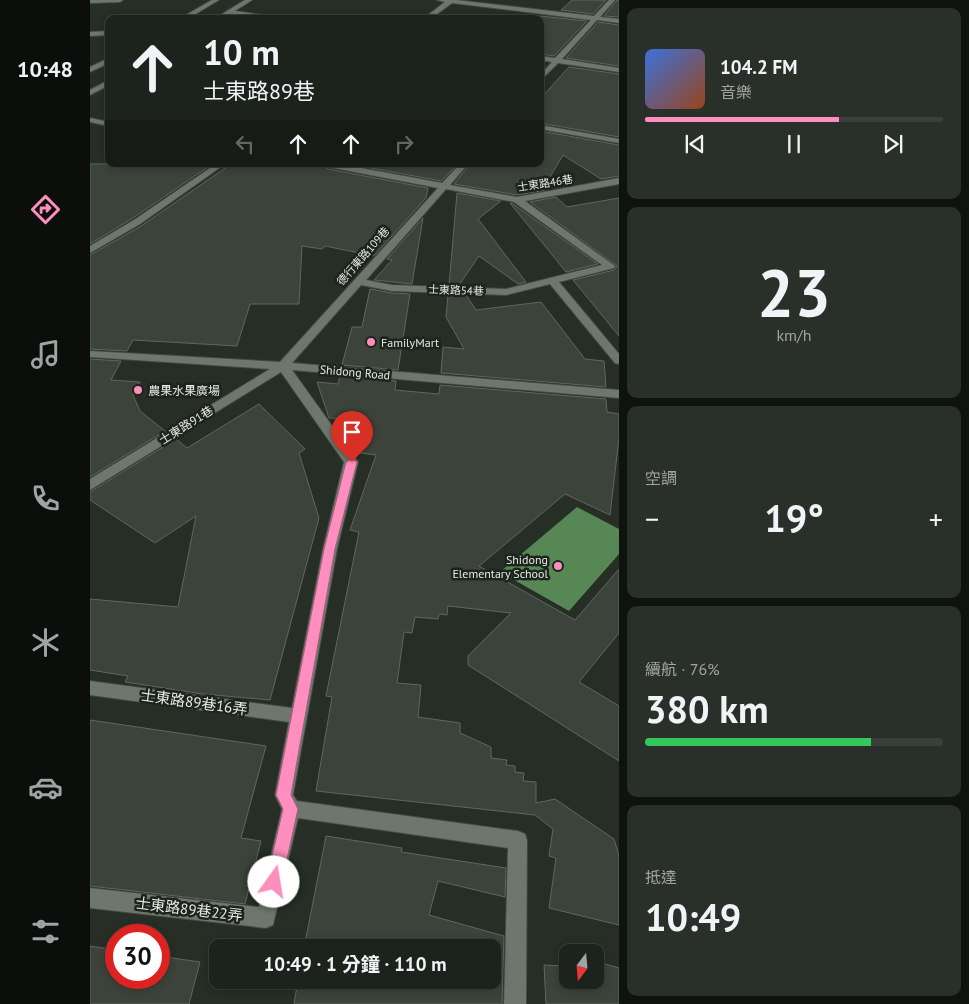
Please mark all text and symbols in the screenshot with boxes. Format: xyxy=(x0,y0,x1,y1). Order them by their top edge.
text: 10 m xyxy=(203,29,280,75)
icon: ahead xyxy=(120,35,185,100)
text: 10:48 xyxy=(17,55,73,83)
text: 104.2 FM xyxy=(720,55,797,79)
text: 士東路89巷 xyxy=(203,77,315,105)
text: 音樂 xyxy=(720,82,752,102)
icon: left xyxy=(231,130,259,158)
icon: ahead xyxy=(284,130,312,158)
icon: ahead xyxy=(337,130,365,158)
icon: right xyxy=(390,130,418,158)
icon: previous xyxy=(681,130,709,158)
icon: pause xyxy=(780,130,808,158)
icon: next xyxy=(879,130,907,158)
street label: 士東路46巷 xyxy=(516,172,574,194)
icon: directions xyxy=(28,192,63,227)
street label: 德行東路109巷 xyxy=(334,224,392,288)
text: 23 xyxy=(757,250,831,334)
street label: 士東路54巷 xyxy=(428,282,484,298)
text: km/h xyxy=(776,325,812,345)
place label: FamilyMart xyxy=(381,335,439,350)
marker: FamilyMart xyxy=(365,336,377,348)
icon: music xyxy=(28,337,63,372)
street label: Shidong Road xyxy=(319,361,391,383)
place label: 農果水果廣場 xyxy=(148,383,220,398)
marker: 農果水果廣場 xyxy=(132,384,144,396)
street label: 士東路91巷 xyxy=(156,402,216,448)
pin xyxy=(331,411,373,462)
icon: arrive xyxy=(338,418,366,446)
text: 空調 xyxy=(645,468,677,488)
icon: phone xyxy=(28,481,63,516)
text: 19° xyxy=(764,493,824,542)
text: − xyxy=(645,500,659,537)
text: + xyxy=(929,500,943,537)
place label: Shidong Elementary School xyxy=(452,552,548,581)
marker: Shidong Elementary School xyxy=(552,560,564,572)
icon: climate xyxy=(28,625,63,660)
text: 續航 · 76% xyxy=(645,659,720,679)
text: 380 km xyxy=(645,684,769,733)
street label: 士東路89巷16弄 xyxy=(139,685,249,719)
icon: car xyxy=(28,770,63,805)
position arrow xyxy=(247,855,299,907)
text: 抵達 xyxy=(645,867,677,887)
text: 10:49 xyxy=(645,892,741,941)
street label: 士東路89巷22弄 xyxy=(134,893,244,925)
icon: filters xyxy=(28,914,63,949)
speed limit sign: 30 xyxy=(105,924,170,989)
north arrow xyxy=(559,944,604,989)
map controls xyxy=(559,944,604,989)
text: 10:49 · 1 分鐘 · 110 m xyxy=(263,952,447,976)

